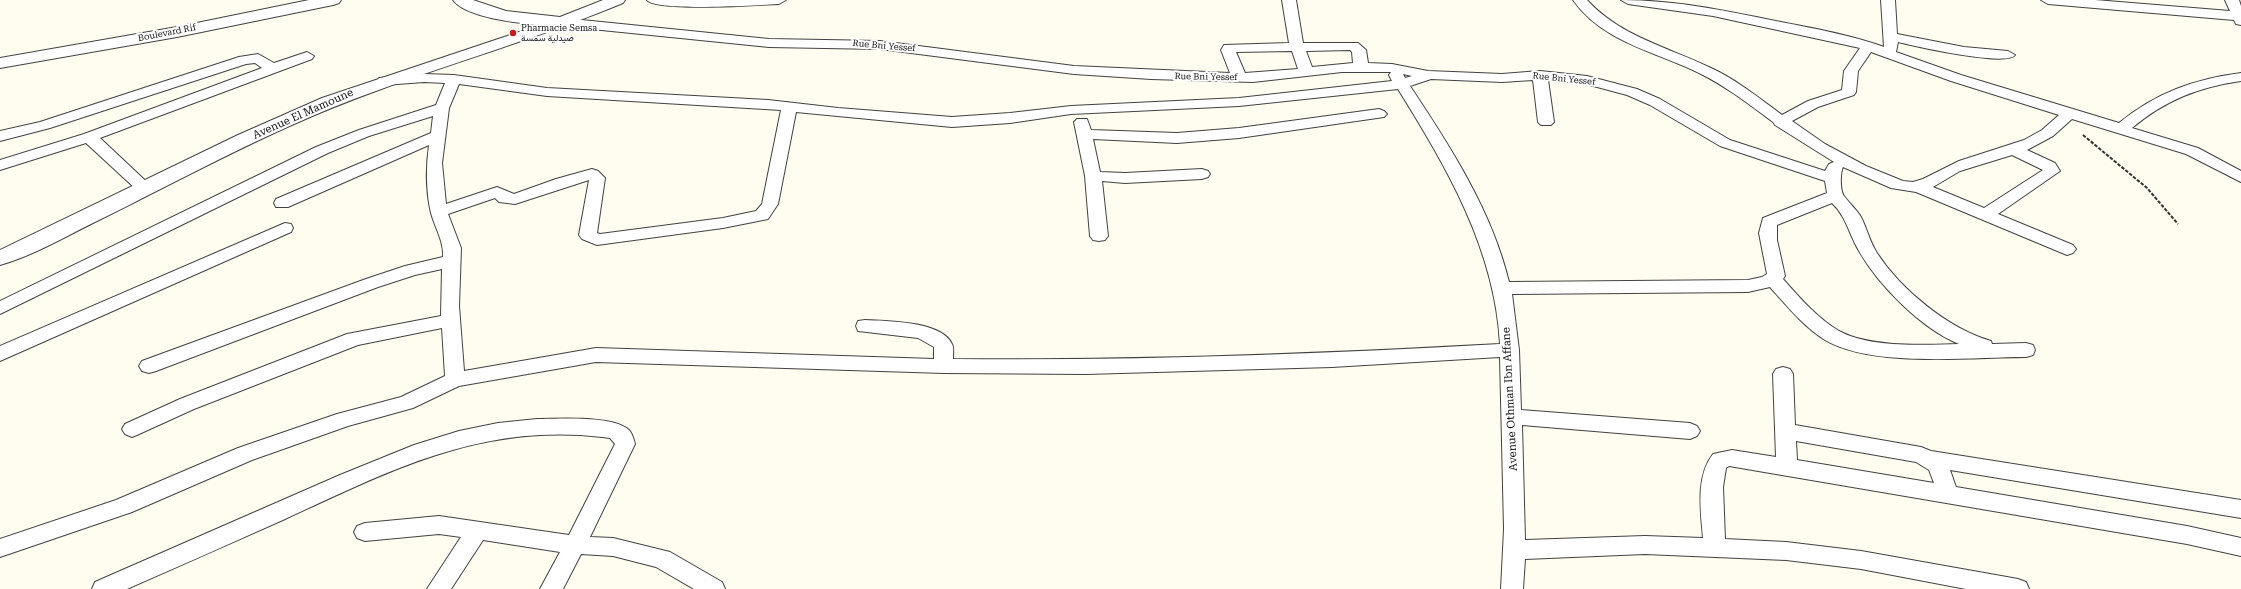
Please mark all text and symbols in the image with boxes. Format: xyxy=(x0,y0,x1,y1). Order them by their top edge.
street label: Boulevard Rif xyxy=(137,22,197,44)
place label: Pharmacie Semsa صيدلية سمسة xyxy=(521,23,597,44)
marker: Pharmacie Semsa صيدلية سمسة xyxy=(508,28,518,38)
street label: Rue Bni Yessef xyxy=(852,38,916,54)
street label: Rue Bni Yessef xyxy=(1532,70,1596,88)
street label: Rue Bni Yessef xyxy=(1174,71,1238,83)
street label: Avenue El Mamoune xyxy=(251,86,355,142)
street label: Avenue Othman Ibn Affane xyxy=(1500,327,1520,471)

